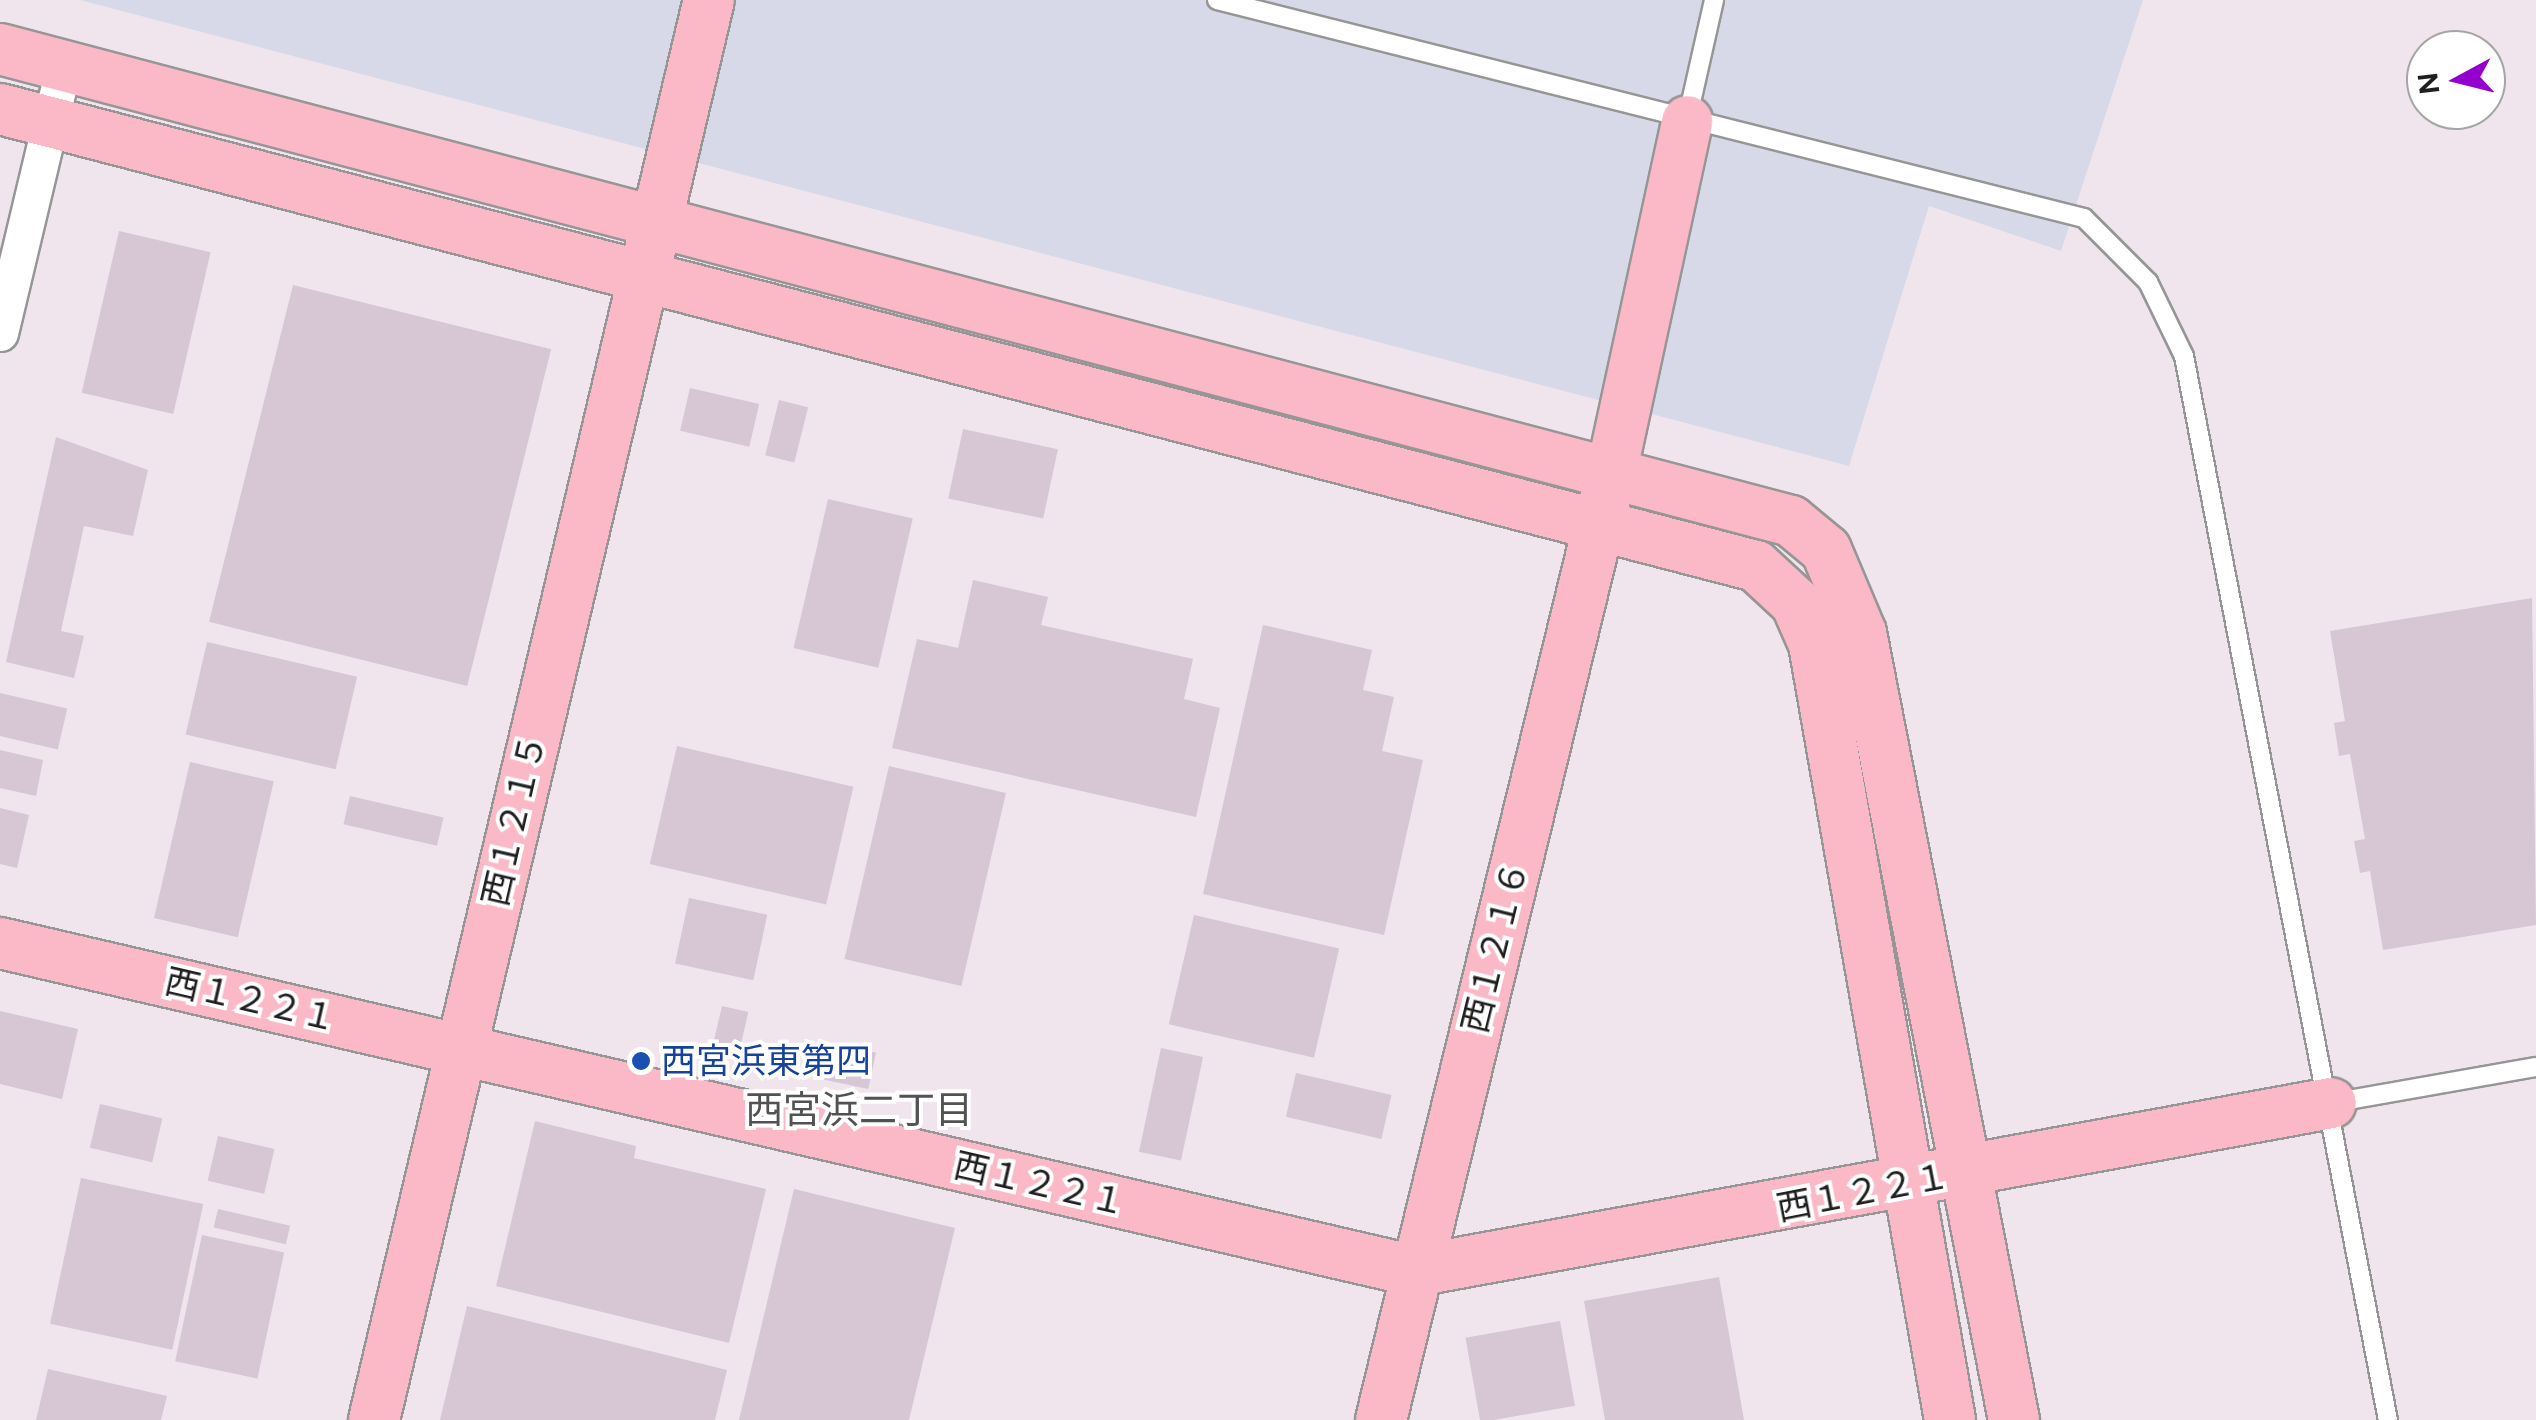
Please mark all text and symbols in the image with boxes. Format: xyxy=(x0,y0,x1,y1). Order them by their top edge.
north arrow xyxy=(2406,30,2506,130)
text: N xyxy=(2410,71,2446,96)
street label: 西１２１５ xyxy=(474,730,554,910)
street label: 西１２１６ xyxy=(1453,857,1537,1037)
street label: 西１２２１ xyxy=(161,960,341,1040)
place label: 西宮浜東第四 xyxy=(661,1040,871,1082)
marker: 西宮浜東第四 xyxy=(630,1050,652,1072)
district label: 西宮浜二丁目 xyxy=(745,1088,973,1134)
street label: 西１２２１ xyxy=(950,1144,1130,1224)
street label: 西１２２１ xyxy=(1773,1155,1953,1229)

